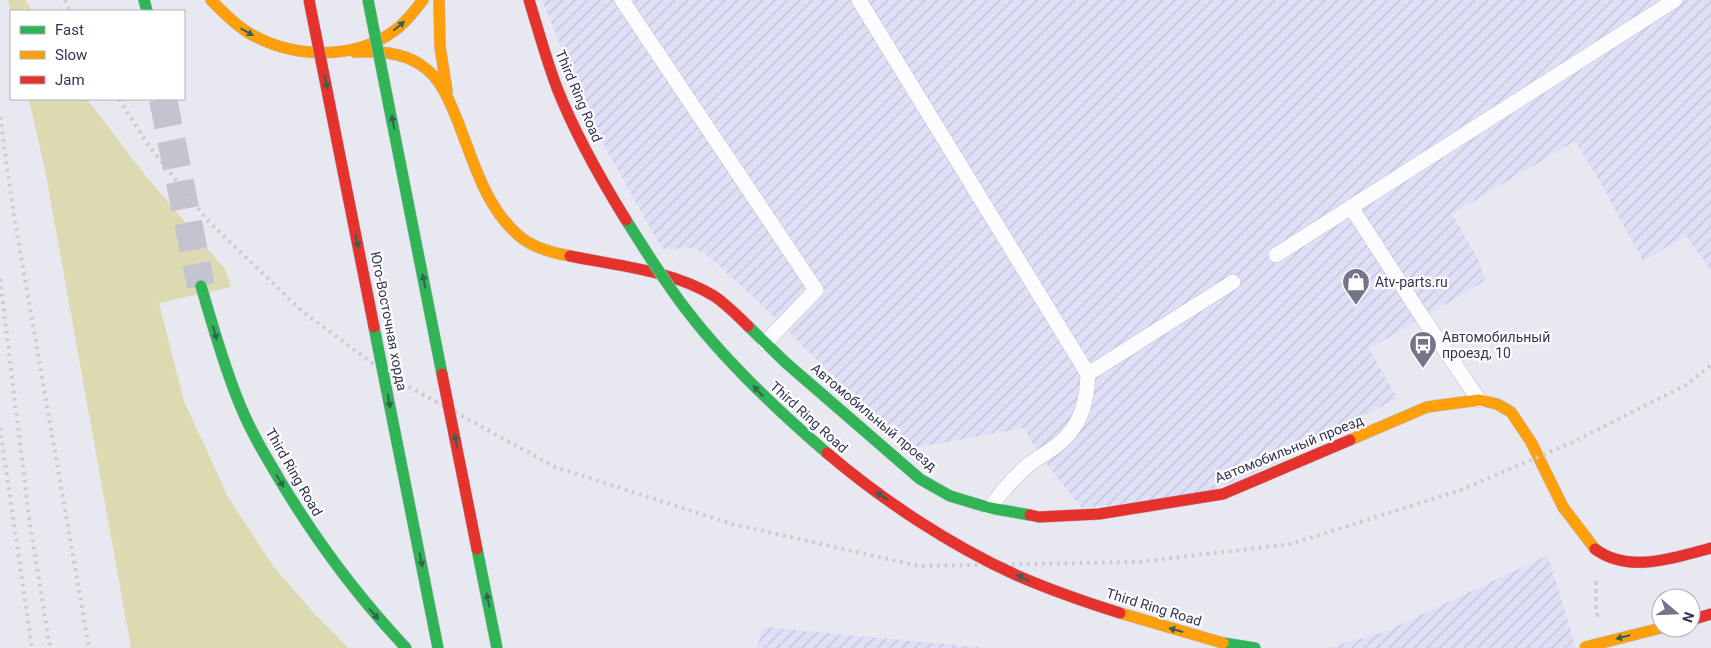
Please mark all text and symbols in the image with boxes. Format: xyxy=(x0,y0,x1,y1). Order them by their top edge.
legend xyxy=(10,10,185,100)
text: Fast xyxy=(55,21,84,39)
one-way arrow xyxy=(393,21,405,32)
one-way arrow xyxy=(240,28,253,37)
text: Slow xyxy=(55,46,87,64)
street label: Third Ring Road xyxy=(552,47,606,145)
text: Jam xyxy=(55,71,85,89)
one-way arrow xyxy=(322,74,330,90)
one-way arrow xyxy=(389,114,397,130)
one-way arrow xyxy=(354,234,362,250)
street label: Юго-Восточная хорда xyxy=(368,250,410,392)
shop icon: Atv-parts.ru xyxy=(1341,267,1371,306)
one-way arrow xyxy=(420,273,428,289)
place label: Atv-parts.ru xyxy=(1375,274,1448,290)
one-way arrow xyxy=(211,325,219,341)
place label: Автомобильный проезд, 10 xyxy=(1442,329,1550,361)
bus stop icon: Автомобильный проезд, 10 xyxy=(1408,330,1438,369)
street label: Автомобильный проезд xyxy=(808,360,940,474)
street label: Third Ring Road xyxy=(767,378,851,456)
one-way arrow xyxy=(753,385,764,398)
one-way arrow xyxy=(385,393,393,408)
street label: Автомобильный проезд xyxy=(1212,412,1366,486)
street label: Third Ring Road xyxy=(262,425,326,519)
one-way arrow xyxy=(452,433,460,448)
one-way arrow xyxy=(276,475,285,488)
one-way arrow xyxy=(875,491,889,501)
one-way arrow xyxy=(417,553,425,569)
one-way arrow xyxy=(1015,573,1030,582)
street label: Third Ring Road xyxy=(1104,585,1204,629)
north arrow xyxy=(1651,588,1701,638)
one-way arrow xyxy=(483,592,491,608)
one-way arrow xyxy=(368,607,379,620)
text: N xyxy=(1679,610,1697,625)
one-way arrow xyxy=(1169,626,1184,634)
one-way arrow xyxy=(1616,633,1631,641)

